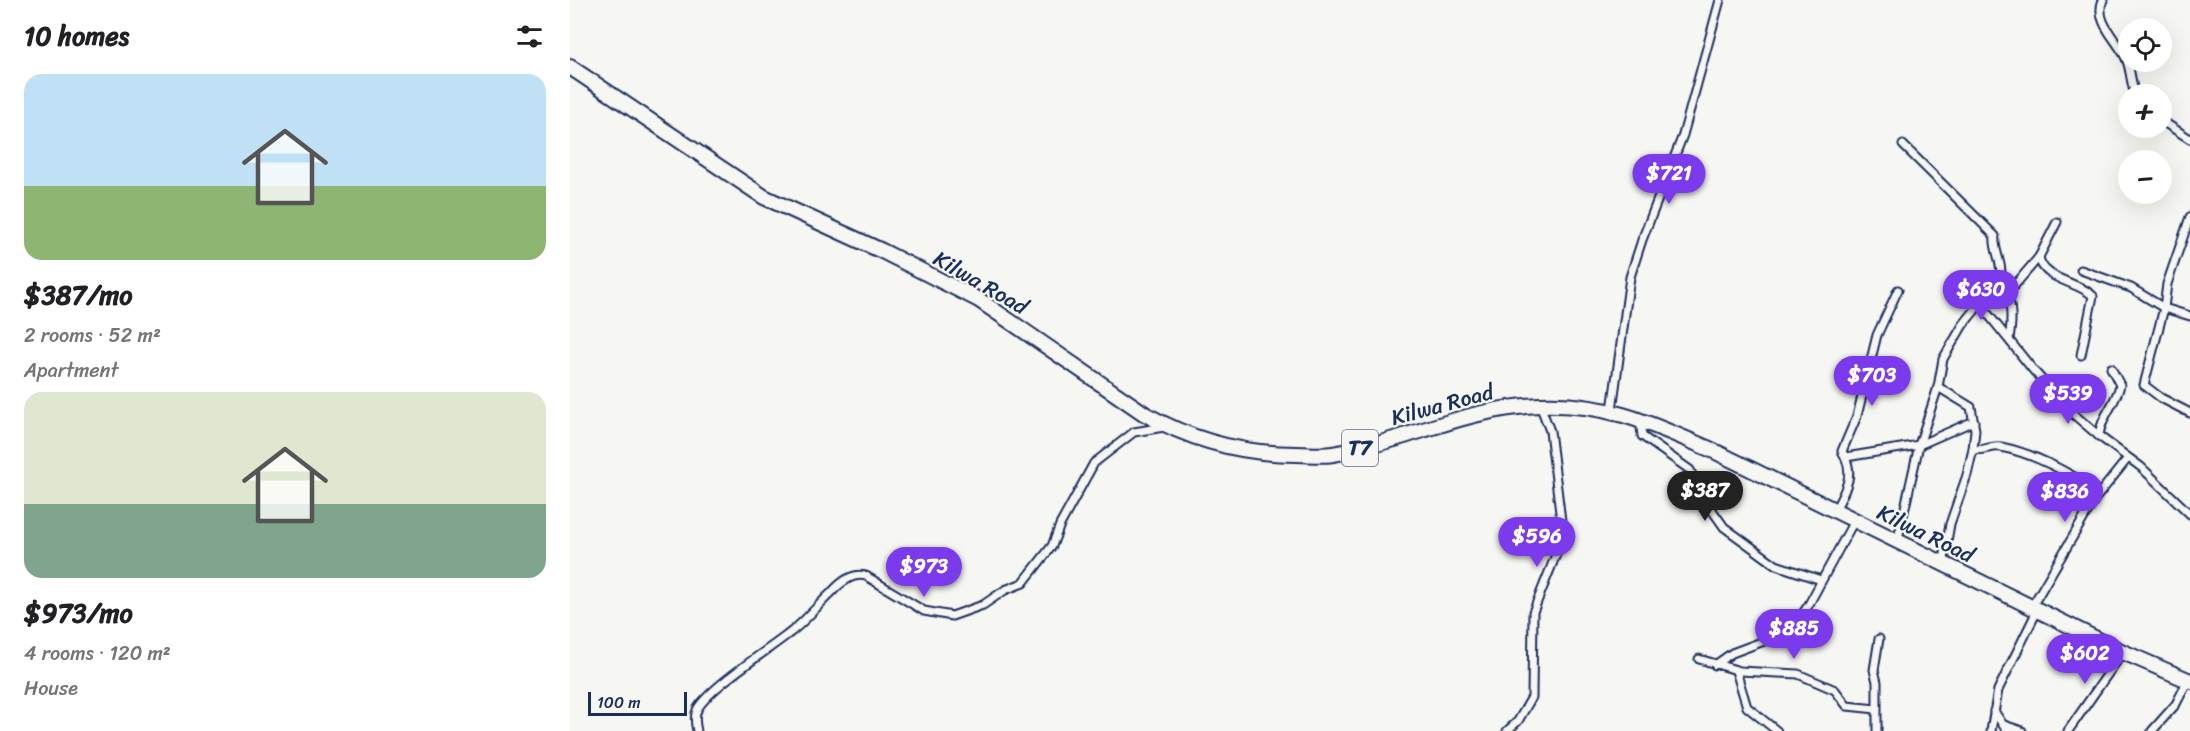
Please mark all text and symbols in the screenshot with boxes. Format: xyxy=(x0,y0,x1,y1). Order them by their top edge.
text: 10 homes xyxy=(24,13,129,59)
map controls xyxy=(2118,18,2172,204)
button: locate xyxy=(2118,18,2172,72)
icon: filters xyxy=(513,20,546,53)
button: + xyxy=(2118,84,2172,138)
icon: home xyxy=(231,113,339,221)
button: − xyxy=(2118,150,2172,204)
pin: $721 xyxy=(1633,154,1705,205)
text: $721 xyxy=(1647,156,1692,191)
street label: Kilwa Road xyxy=(926,239,1037,326)
pin: $630 xyxy=(1945,270,2017,321)
text: $387/mo xyxy=(24,272,132,318)
text: $630 xyxy=(1957,272,2005,307)
text: 2 rooms · 52 m² xyxy=(24,318,161,353)
text: Apartment xyxy=(24,353,118,388)
pin: $703 xyxy=(1836,356,1908,407)
text: $703 xyxy=(1848,358,1896,393)
street label: Kilwa Road xyxy=(1387,372,1499,437)
pin: $539 xyxy=(2032,374,2104,425)
text: $539 xyxy=(2044,376,2092,411)
road number: T7 xyxy=(1342,430,1378,466)
icon: home xyxy=(231,431,339,539)
pin: $387 xyxy=(1669,471,1741,522)
pin: $836 xyxy=(2029,472,2101,523)
text: $387 xyxy=(1681,473,1729,508)
text: $836 xyxy=(2041,474,2089,509)
street label: Kilwa Road xyxy=(1870,493,1983,575)
pin: $596 xyxy=(1501,517,1573,568)
text: $596 xyxy=(1512,519,1562,554)
pin: $973 xyxy=(888,547,960,598)
text: $973 xyxy=(900,549,948,584)
text: $973/mo xyxy=(24,590,133,636)
pin: $885 xyxy=(1758,609,1830,660)
text: $885 xyxy=(1769,611,1819,646)
pin: $602 xyxy=(2049,634,2121,685)
text: 4 rooms · 120 m² xyxy=(24,636,171,671)
text: $602 xyxy=(2061,636,2110,671)
text: House xyxy=(24,671,78,706)
text: 100 m xyxy=(597,688,641,717)
scale bar xyxy=(588,689,687,716)

